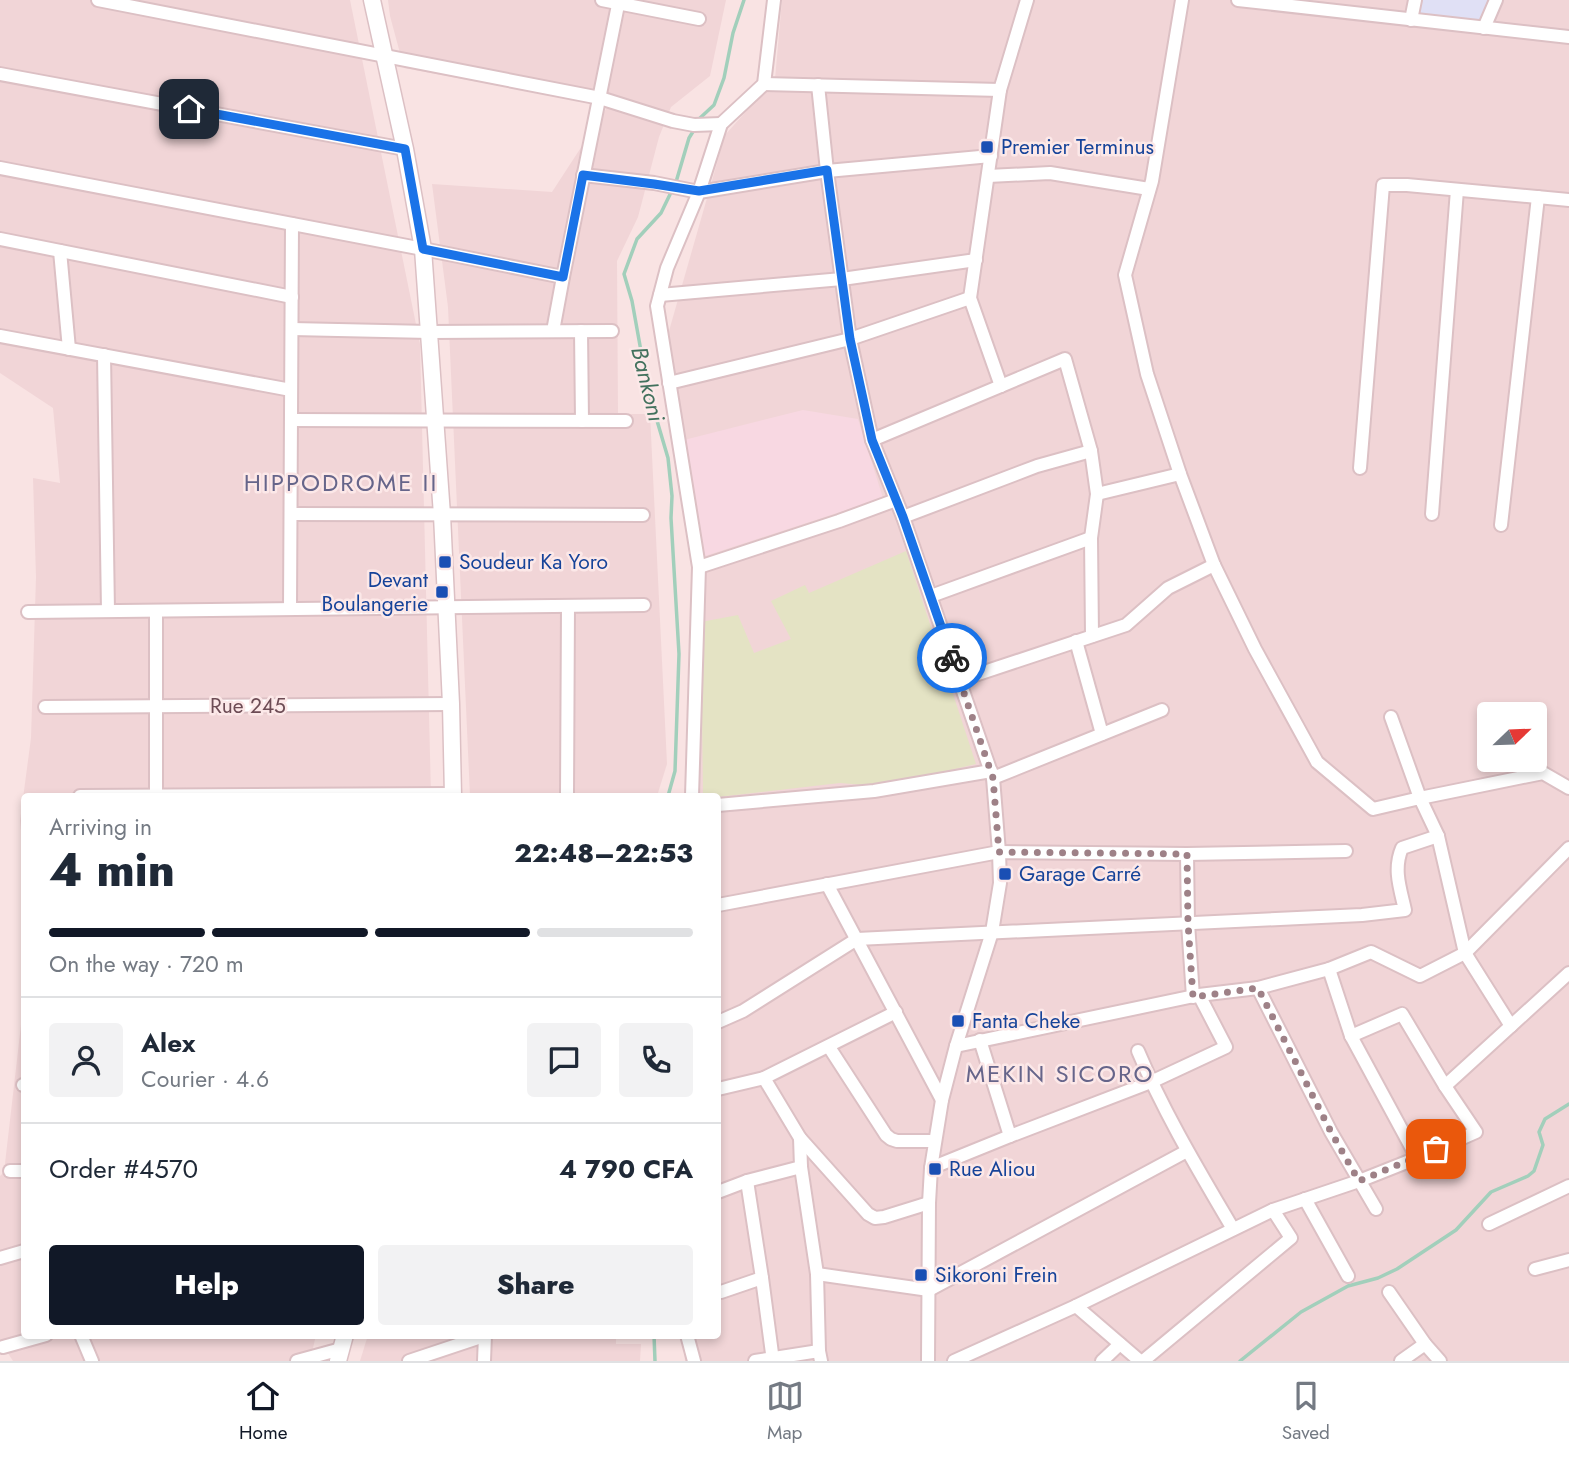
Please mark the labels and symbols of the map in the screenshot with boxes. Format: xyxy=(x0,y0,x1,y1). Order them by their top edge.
pin xyxy=(159,79,219,139)
place label: Premier Terminus xyxy=(1001,132,1154,162)
marker: Premier Terminus xyxy=(979,139,995,155)
water label: Bankoni xyxy=(622,343,674,426)
district label: HIPPODROME II xyxy=(244,465,438,500)
place label: Soudeur Ka Yoro xyxy=(459,547,608,577)
marker: Soudeur Ka Yoro xyxy=(437,554,453,570)
place label: Devant Boulangerie xyxy=(322,565,428,619)
marker: Devant Boulangerie xyxy=(434,584,450,600)
courier xyxy=(917,623,987,693)
street label: Rue 245 xyxy=(210,691,286,721)
north arrow xyxy=(1477,702,1547,772)
place label: Garage Carré xyxy=(1019,859,1141,889)
marker: Garage Carré xyxy=(997,866,1013,882)
place label: Fanta Cheke xyxy=(972,1006,1081,1036)
marker: Fanta Cheke xyxy=(950,1013,966,1029)
district label: MEKIN SICORO xyxy=(966,1056,1154,1091)
pin xyxy=(1406,1119,1466,1179)
place label: Rue Aliou xyxy=(949,1154,1036,1184)
marker: Rue Aliou xyxy=(927,1161,943,1177)
place label: Sikoroni Frein xyxy=(935,1260,1058,1290)
marker: Sikoroni Frein xyxy=(913,1267,929,1283)

